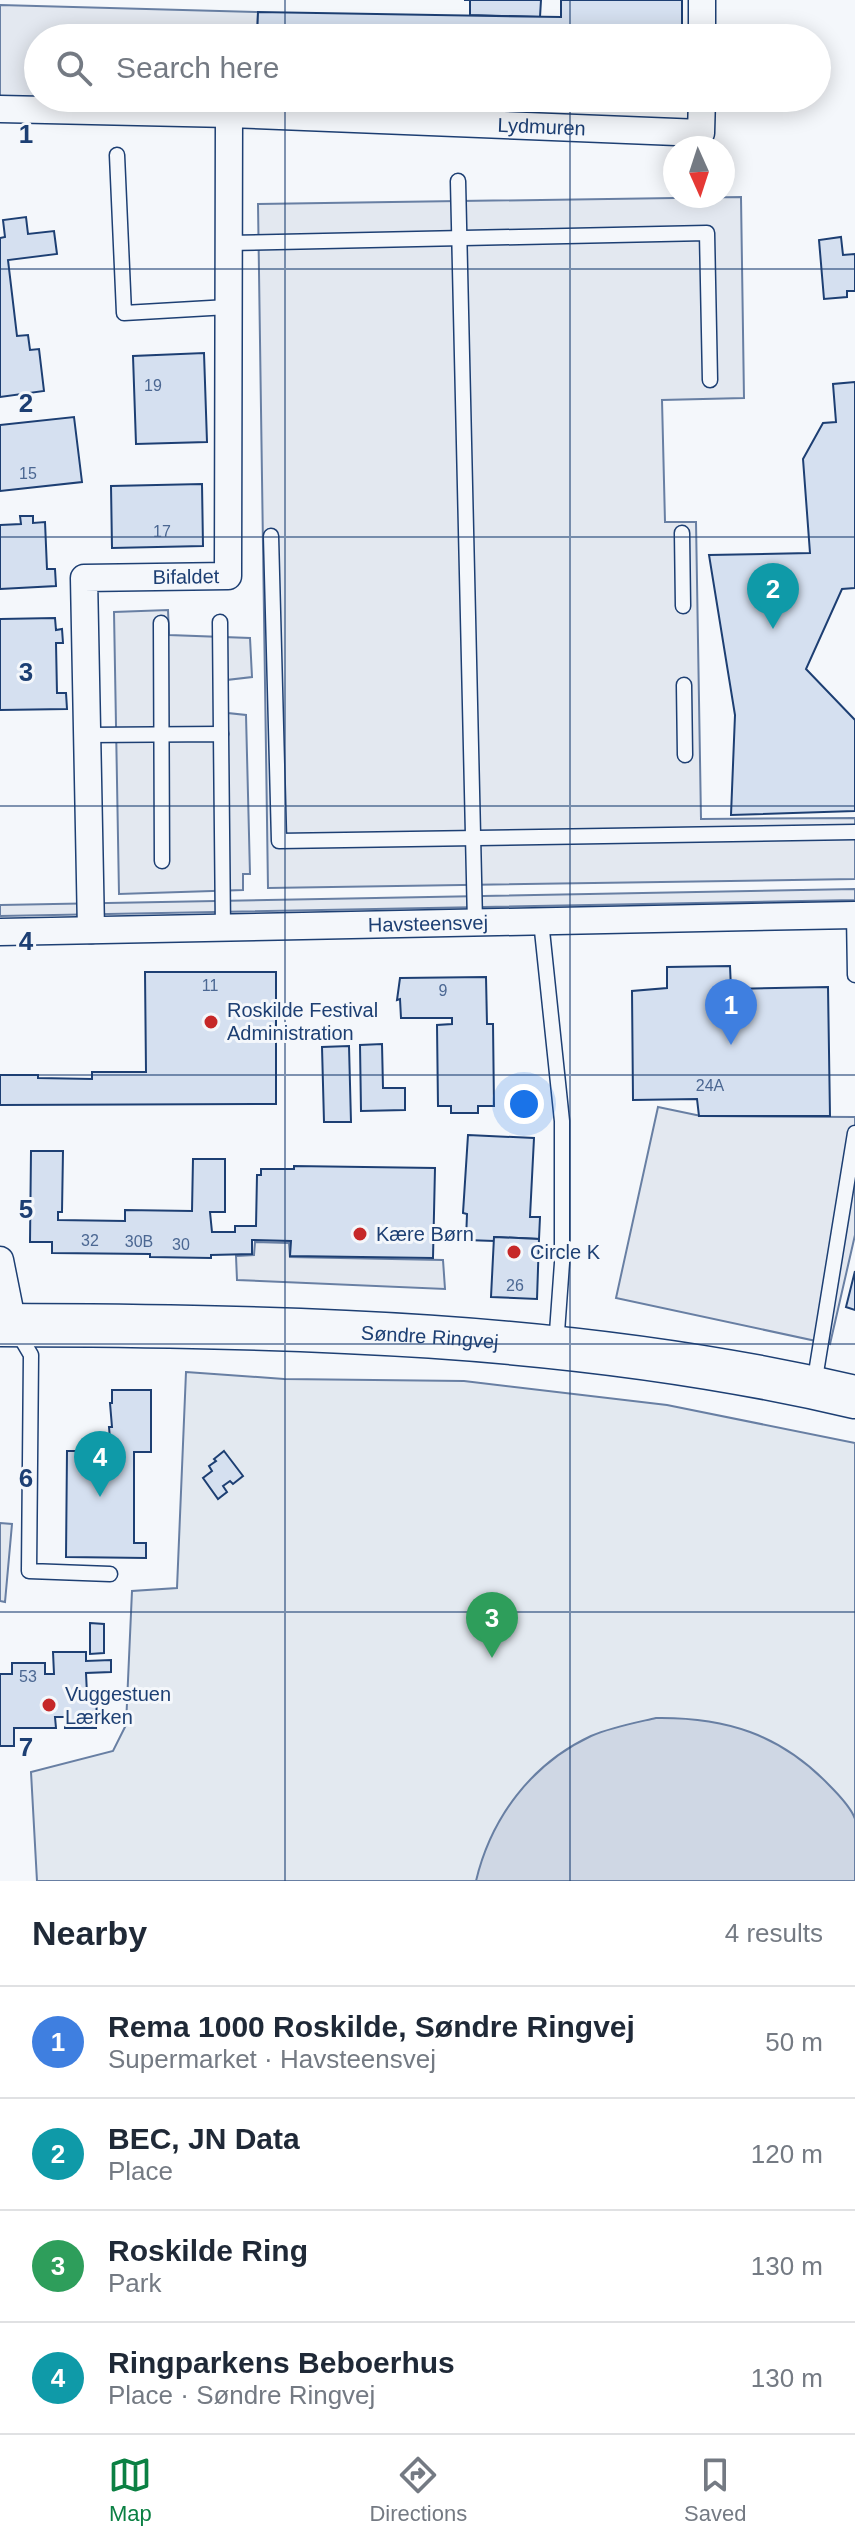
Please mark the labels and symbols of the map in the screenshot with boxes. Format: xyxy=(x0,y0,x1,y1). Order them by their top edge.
street label: Lydmuren xyxy=(497,114,586,139)
text: 1 xyxy=(19,119,33,149)
north arrow xyxy=(663,136,735,208)
house number: 19 xyxy=(144,377,162,394)
text: 2 xyxy=(19,388,33,418)
house number: 15 xyxy=(19,465,37,482)
house number: 17 xyxy=(153,523,171,540)
pin: 2 xyxy=(747,563,799,629)
street label: Bifaldet xyxy=(152,565,220,588)
text: 3 xyxy=(19,657,33,687)
street label: Havsteensvej xyxy=(368,911,488,936)
text: 4 xyxy=(19,926,34,956)
house number: 11 xyxy=(202,977,218,994)
pin: 1 xyxy=(705,979,757,1045)
house number: 9 xyxy=(439,982,448,999)
place label: Roskilde Festival Administration xyxy=(227,999,378,1044)
marker: Roskilde Festival Administration xyxy=(202,1013,220,1031)
house number: 24A xyxy=(696,1077,725,1094)
your location xyxy=(504,1084,544,1124)
text: 5 xyxy=(19,1194,33,1224)
place label: Kære Børn xyxy=(376,1223,474,1245)
marker: Kære Børn xyxy=(351,1225,369,1243)
house number: 32 xyxy=(81,1232,99,1249)
house number: 30B xyxy=(125,1233,153,1250)
house number: 30 xyxy=(172,1236,190,1253)
place label: Circle K xyxy=(530,1241,601,1263)
marker: Circle K xyxy=(505,1243,523,1261)
house number: 26 xyxy=(506,1277,524,1294)
street label: Søndre Ringvej xyxy=(360,1322,499,1353)
pin: 4 xyxy=(74,1431,126,1497)
text: 6 xyxy=(19,1463,33,1493)
pin: 3 xyxy=(466,1592,518,1658)
house number: 53 xyxy=(19,1668,37,1685)
place label: Vuggestuen Lærken xyxy=(65,1683,171,1728)
marker: Vuggestuen Lærken xyxy=(40,1696,58,1714)
text: 7 xyxy=(19,1732,33,1762)

